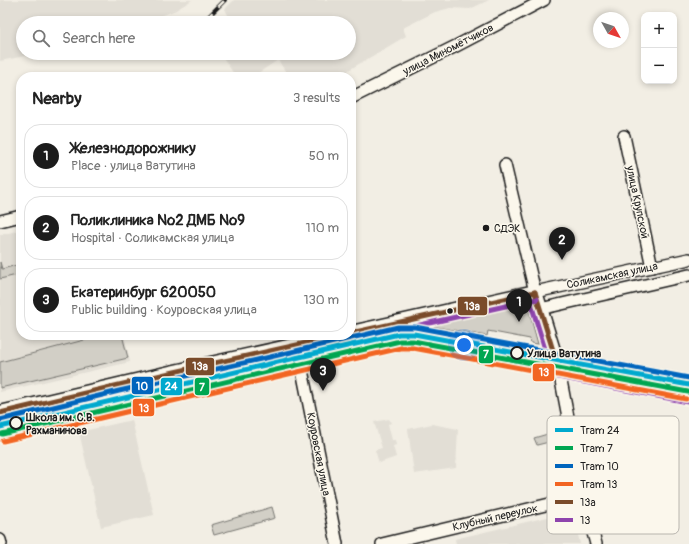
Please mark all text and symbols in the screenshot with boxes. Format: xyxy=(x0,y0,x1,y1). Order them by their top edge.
north arrow xyxy=(593,12,629,48)
map controls xyxy=(641,12,677,84)
button: + xyxy=(641,12,677,48)
search box xyxy=(16,16,356,60)
street label: улица Миномётчиков xyxy=(400,21,496,78)
icon: search xyxy=(30,27,52,49)
text: Search here xyxy=(62,29,135,48)
button: − xyxy=(641,48,677,84)
text: Nearby xyxy=(32,88,81,109)
text: 3 results xyxy=(293,90,340,106)
text: Железнодорожнику xyxy=(71,139,196,158)
text: 1 xyxy=(43,148,49,164)
text: 50 m xyxy=(309,148,339,164)
text: Place · улица Ватутина xyxy=(71,158,196,174)
street label: улица Крупской xyxy=(623,164,652,240)
text: Поликлиника №2 ДМБ №9 xyxy=(71,211,245,230)
text: 2 xyxy=(42,220,50,236)
text: 110 m xyxy=(306,220,339,236)
place label: СДЭК xyxy=(494,222,520,235)
marker: СДЭК xyxy=(481,223,491,233)
pin: 2 xyxy=(549,227,575,260)
text: Hospital · Соликамская улица xyxy=(71,230,234,246)
street label: Соликамская улица xyxy=(565,259,659,291)
text: Екатеринбург 620050 xyxy=(71,283,216,302)
pin: 1 xyxy=(506,289,532,322)
text: 3 xyxy=(42,292,50,308)
text: 130 m xyxy=(303,292,339,308)
line badge: 13а xyxy=(457,296,488,316)
text: 13а xyxy=(464,300,480,313)
text: Public building · Коуровская улица xyxy=(71,302,257,318)
unlabelled marker xyxy=(445,306,455,316)
your location xyxy=(454,335,474,355)
line badge: 7 xyxy=(478,345,494,364)
marker: Улица Ватутина xyxy=(510,346,524,360)
place label: Улица Ватутина xyxy=(527,347,601,360)
text: 7 xyxy=(483,348,489,361)
line badge: 13а xyxy=(185,357,215,376)
pin: 3 xyxy=(310,358,336,391)
text: 13а xyxy=(192,360,208,373)
line badge: 13 xyxy=(532,363,555,382)
text: 13 xyxy=(539,366,549,379)
line badge: 10 xyxy=(131,376,154,395)
line badge: 24 xyxy=(160,377,183,396)
line badge: 7 xyxy=(194,377,210,396)
text: 10 xyxy=(136,380,148,393)
text: 24 xyxy=(165,380,178,393)
text: 7 xyxy=(199,381,205,394)
line badge: 13 xyxy=(132,398,155,417)
text: 13 xyxy=(139,402,149,415)
place label: Школа им. С.В. Рахманинова xyxy=(25,411,95,437)
street label: Коуровская улица xyxy=(304,411,333,497)
marker: Школа им. С.В. Рахманинова xyxy=(9,416,23,430)
legend xyxy=(547,416,679,534)
text: Tram 24 xyxy=(580,424,620,437)
text: Tram 7 xyxy=(580,442,613,455)
text: Tram 10 xyxy=(580,460,619,473)
text: Tram 13 xyxy=(580,478,617,491)
text: 13а xyxy=(580,496,596,509)
street label: Клубный переулок xyxy=(451,501,539,534)
text: 13 xyxy=(580,514,590,527)

